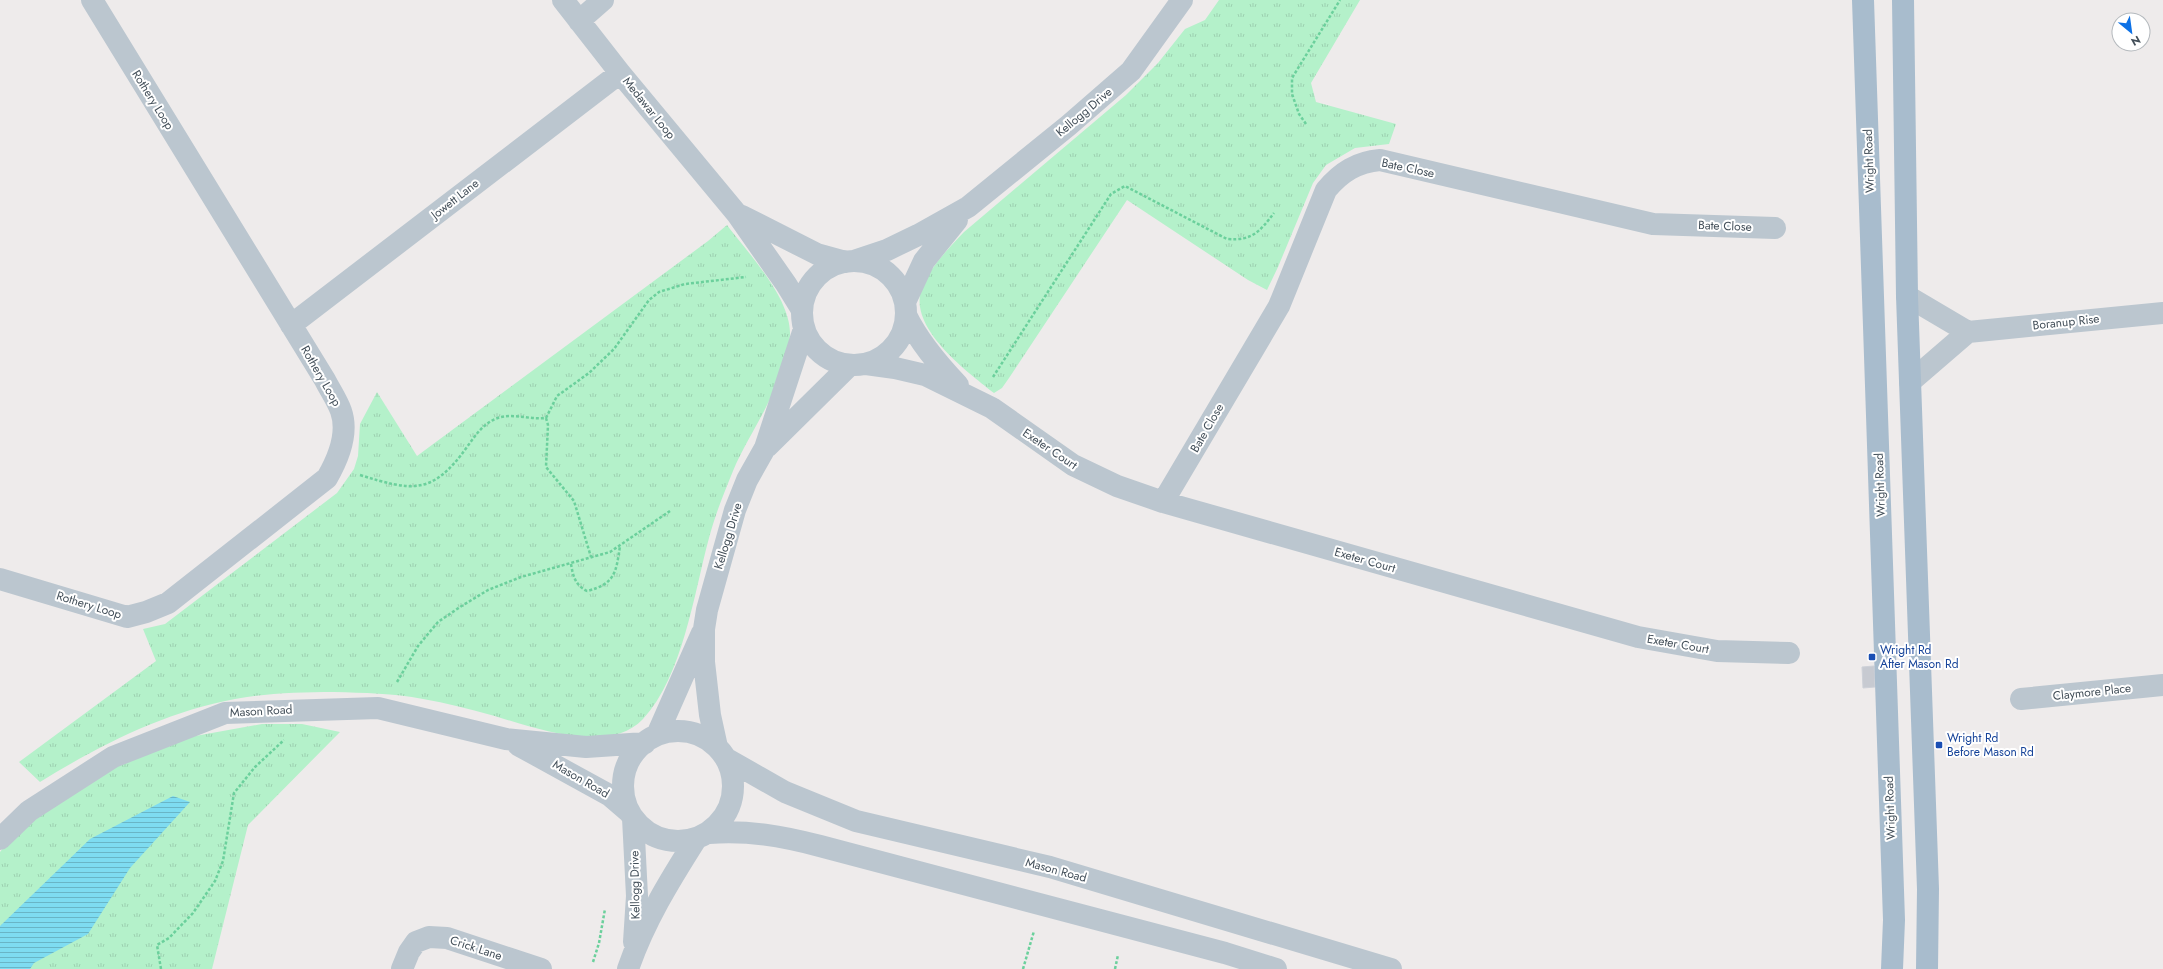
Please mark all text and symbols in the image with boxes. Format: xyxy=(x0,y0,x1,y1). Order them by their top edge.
north arrow xyxy=(2111,12,2151,52)
text: N xyxy=(2128,32,2144,50)
street label: Rothery Loop xyxy=(128,67,179,133)
street label: Medawar Loop xyxy=(618,73,680,143)
street label: Kellogg Drive xyxy=(1052,83,1116,141)
street label: Wright Road xyxy=(1859,129,1879,193)
street label: Bate Close xyxy=(1380,154,1436,182)
street label: Jowett Lane xyxy=(426,175,483,225)
street label: Bate Close xyxy=(1698,216,1752,236)
street label: Boranup Rise xyxy=(2032,310,2100,334)
street label: Rothery Loop xyxy=(296,342,346,410)
street label: Bate Close xyxy=(1186,400,1228,456)
street label: Exeter Court xyxy=(1019,424,1081,474)
street label: Wright Road xyxy=(1870,453,1890,517)
street label: Kellogg Drive xyxy=(709,501,747,571)
street label: Exeter Court xyxy=(1332,543,1398,577)
street label: Rothery Loop xyxy=(54,587,124,623)
street label: Exeter Court xyxy=(1646,630,1710,658)
place label: Wright Rd After Mason Rd xyxy=(1880,641,1958,673)
marker: Wright Rd After Mason Rd xyxy=(1867,652,1877,662)
street label: Claymore Place xyxy=(2052,679,2132,705)
street label: Mason Road xyxy=(229,700,293,722)
place label: Wright Rd Before Mason Rd xyxy=(1947,729,2034,761)
marker: Wright Rd Before Mason Rd xyxy=(1934,740,1944,750)
street label: Mason Road xyxy=(549,756,613,802)
street label: Wright Road xyxy=(1880,776,1900,840)
street label: Kellogg Drive xyxy=(625,851,645,919)
street label: Mason Road xyxy=(1023,853,1089,887)
street label: Crick Lane xyxy=(448,931,504,965)

